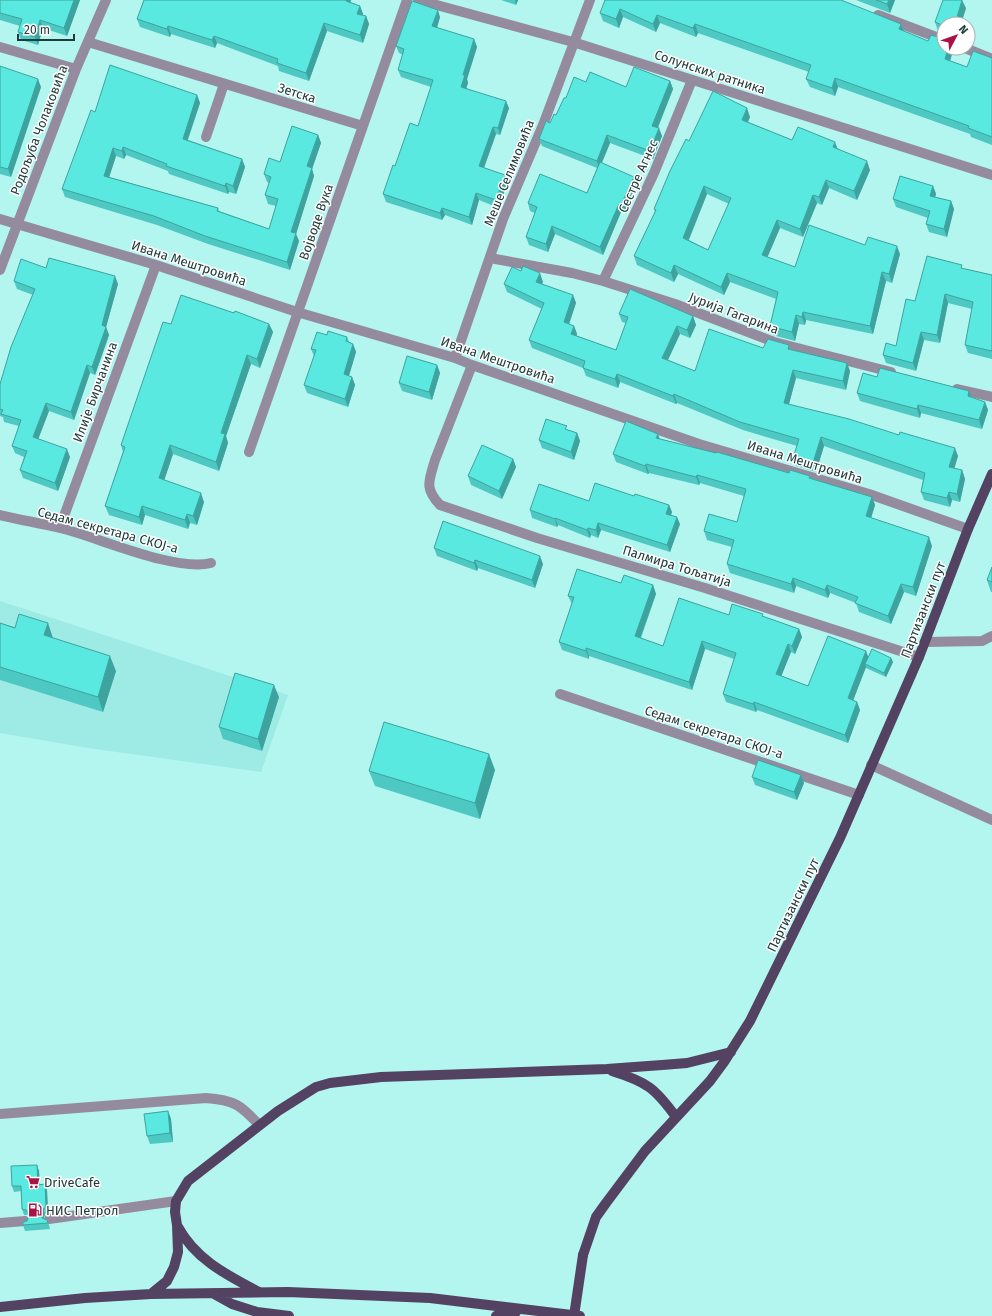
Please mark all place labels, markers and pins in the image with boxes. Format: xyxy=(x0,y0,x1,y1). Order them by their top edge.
supermarket icon: DriveCafe xyxy=(25,1174,41,1190)
place label: DriveCafe xyxy=(44,1175,100,1190)
fuel station icon: НИС Петрол xyxy=(27,1202,43,1218)
place label: НИС Петрол xyxy=(46,1203,119,1218)

